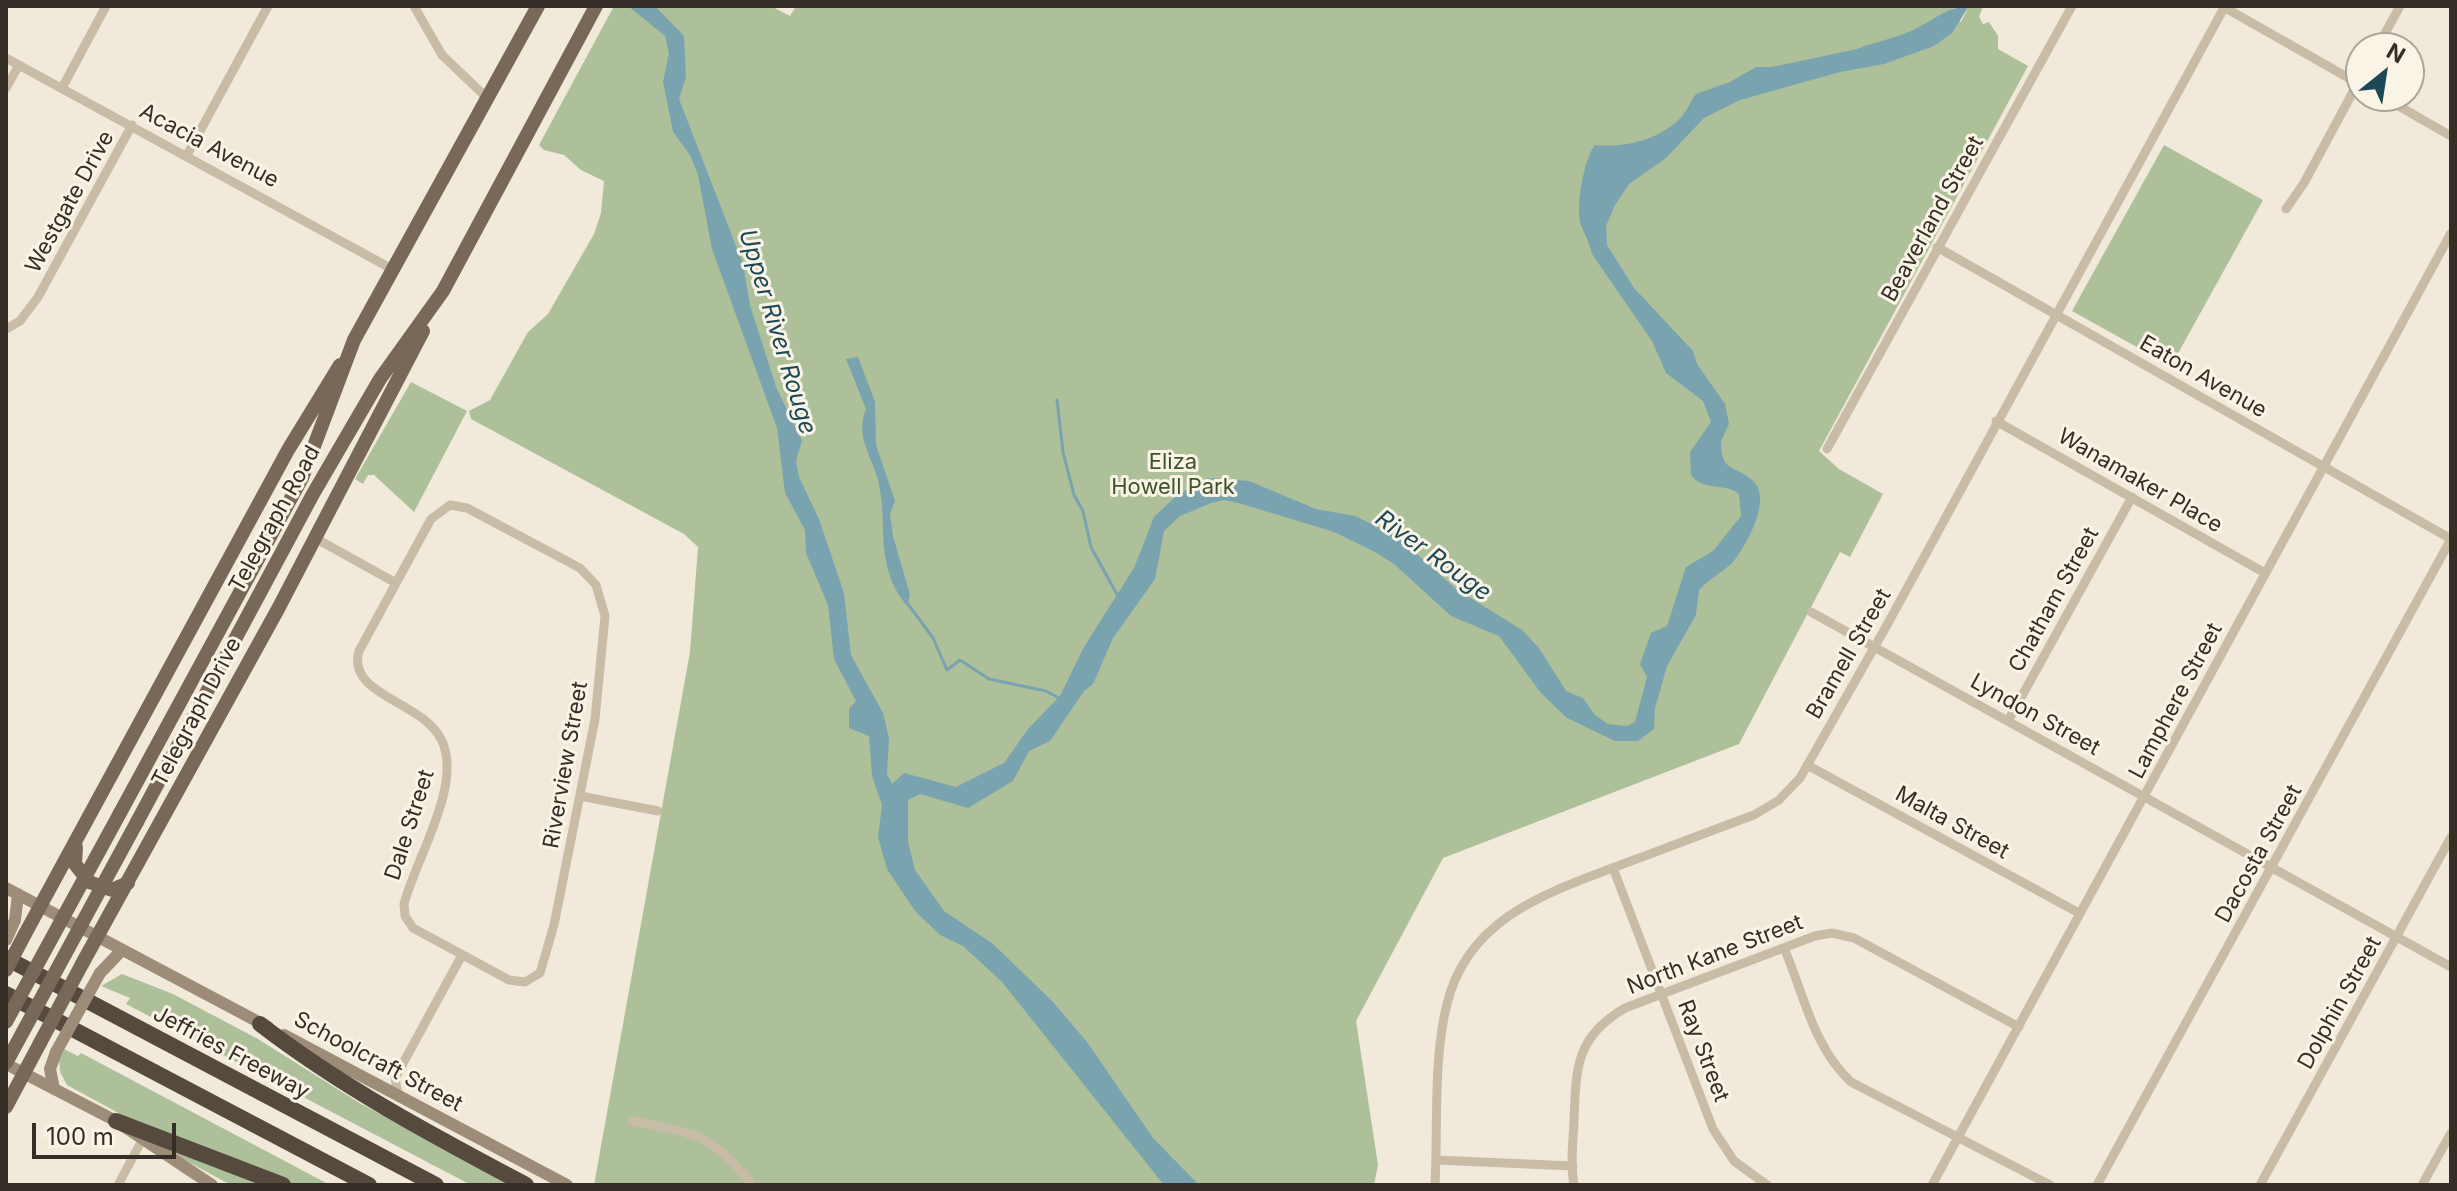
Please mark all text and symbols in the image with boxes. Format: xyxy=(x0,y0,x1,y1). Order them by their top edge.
north arrow xyxy=(2345,32,2425,112)
text: N xyxy=(2382,37,2410,68)
street label: Acacia Avenue xyxy=(135,98,283,194)
street label: Westgate Drive xyxy=(20,126,120,278)
street label: Beaverland Street xyxy=(1877,132,1989,306)
water label: Upper River Rouge xyxy=(732,226,822,438)
street label: Eaton Avenue xyxy=(2135,330,2271,424)
street label: Wanamaker Place xyxy=(2053,423,2227,539)
street label: Telegraph Road xyxy=(224,441,326,597)
park label: Eliza Howell Park xyxy=(1111,449,1235,500)
water label: River Rouge xyxy=(1369,504,1497,608)
street label: Chatham Street xyxy=(2003,523,2105,677)
street label: Bramell Street xyxy=(1801,584,1897,724)
street label: Lamphere Street xyxy=(2124,619,2228,783)
street label: Telegraph Drive xyxy=(147,633,247,791)
street label: Lyndon Street xyxy=(1966,668,2104,762)
street label: Riverview Street xyxy=(538,679,594,851)
street label: Dale Street xyxy=(380,766,440,884)
street label: Dacosta Street xyxy=(2210,780,2308,928)
street label: Malta Street xyxy=(1891,781,2013,865)
street label: North Kane Street xyxy=(1623,909,1807,1001)
street label: Dolphin Street xyxy=(2293,932,2387,1074)
street label: Ray Street xyxy=(1672,996,1734,1106)
street label: Jeffries Freeway xyxy=(148,1001,314,1105)
street label: Schoolcraft Street xyxy=(289,1006,467,1118)
scale bar xyxy=(36,1107,180,1157)
text: 100 m xyxy=(46,1122,114,1151)

